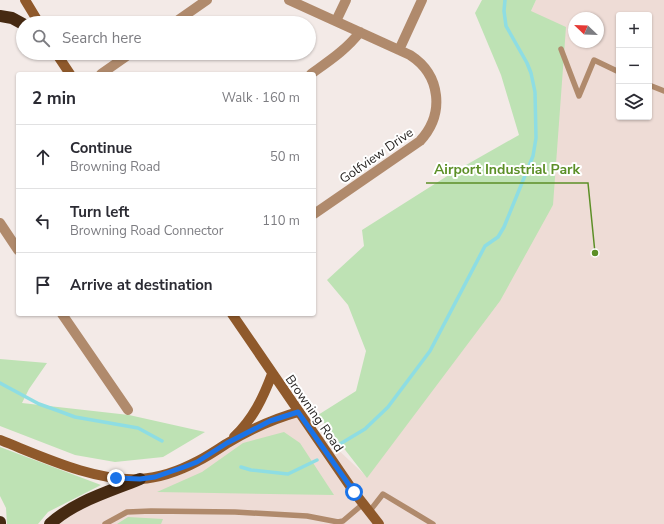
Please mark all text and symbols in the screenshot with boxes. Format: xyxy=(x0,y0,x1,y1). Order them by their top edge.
north arrow xyxy=(568,12,604,48)
map controls xyxy=(616,12,652,120)
button: + xyxy=(616,12,652,48)
search box xyxy=(16,16,316,60)
icon: search xyxy=(30,27,52,49)
text: Search here xyxy=(62,28,142,48)
button: − xyxy=(616,48,652,84)
button: layers xyxy=(616,84,652,120)
text: 2 min xyxy=(32,87,76,110)
text: Walk · 160 m xyxy=(222,89,300,107)
street label: Golfview Drive xyxy=(336,124,417,188)
text: Continue xyxy=(70,138,132,158)
icon: ahead xyxy=(32,146,54,168)
text: 50 m xyxy=(270,148,300,166)
callout: Airport Industrial Park xyxy=(426,157,588,183)
text: Browning Road xyxy=(70,158,160,176)
text: Airport Industrial Park xyxy=(434,160,581,179)
text: Turn left xyxy=(70,202,129,222)
icon: left xyxy=(32,210,54,232)
text: 110 m xyxy=(262,212,300,230)
text: Browning Road Connector xyxy=(70,222,223,240)
icon: arrive xyxy=(32,274,54,296)
text: Arrive at destination xyxy=(70,275,213,295)
street label: Browning Road xyxy=(281,371,347,456)
route end xyxy=(107,469,125,487)
route start xyxy=(345,483,363,501)

